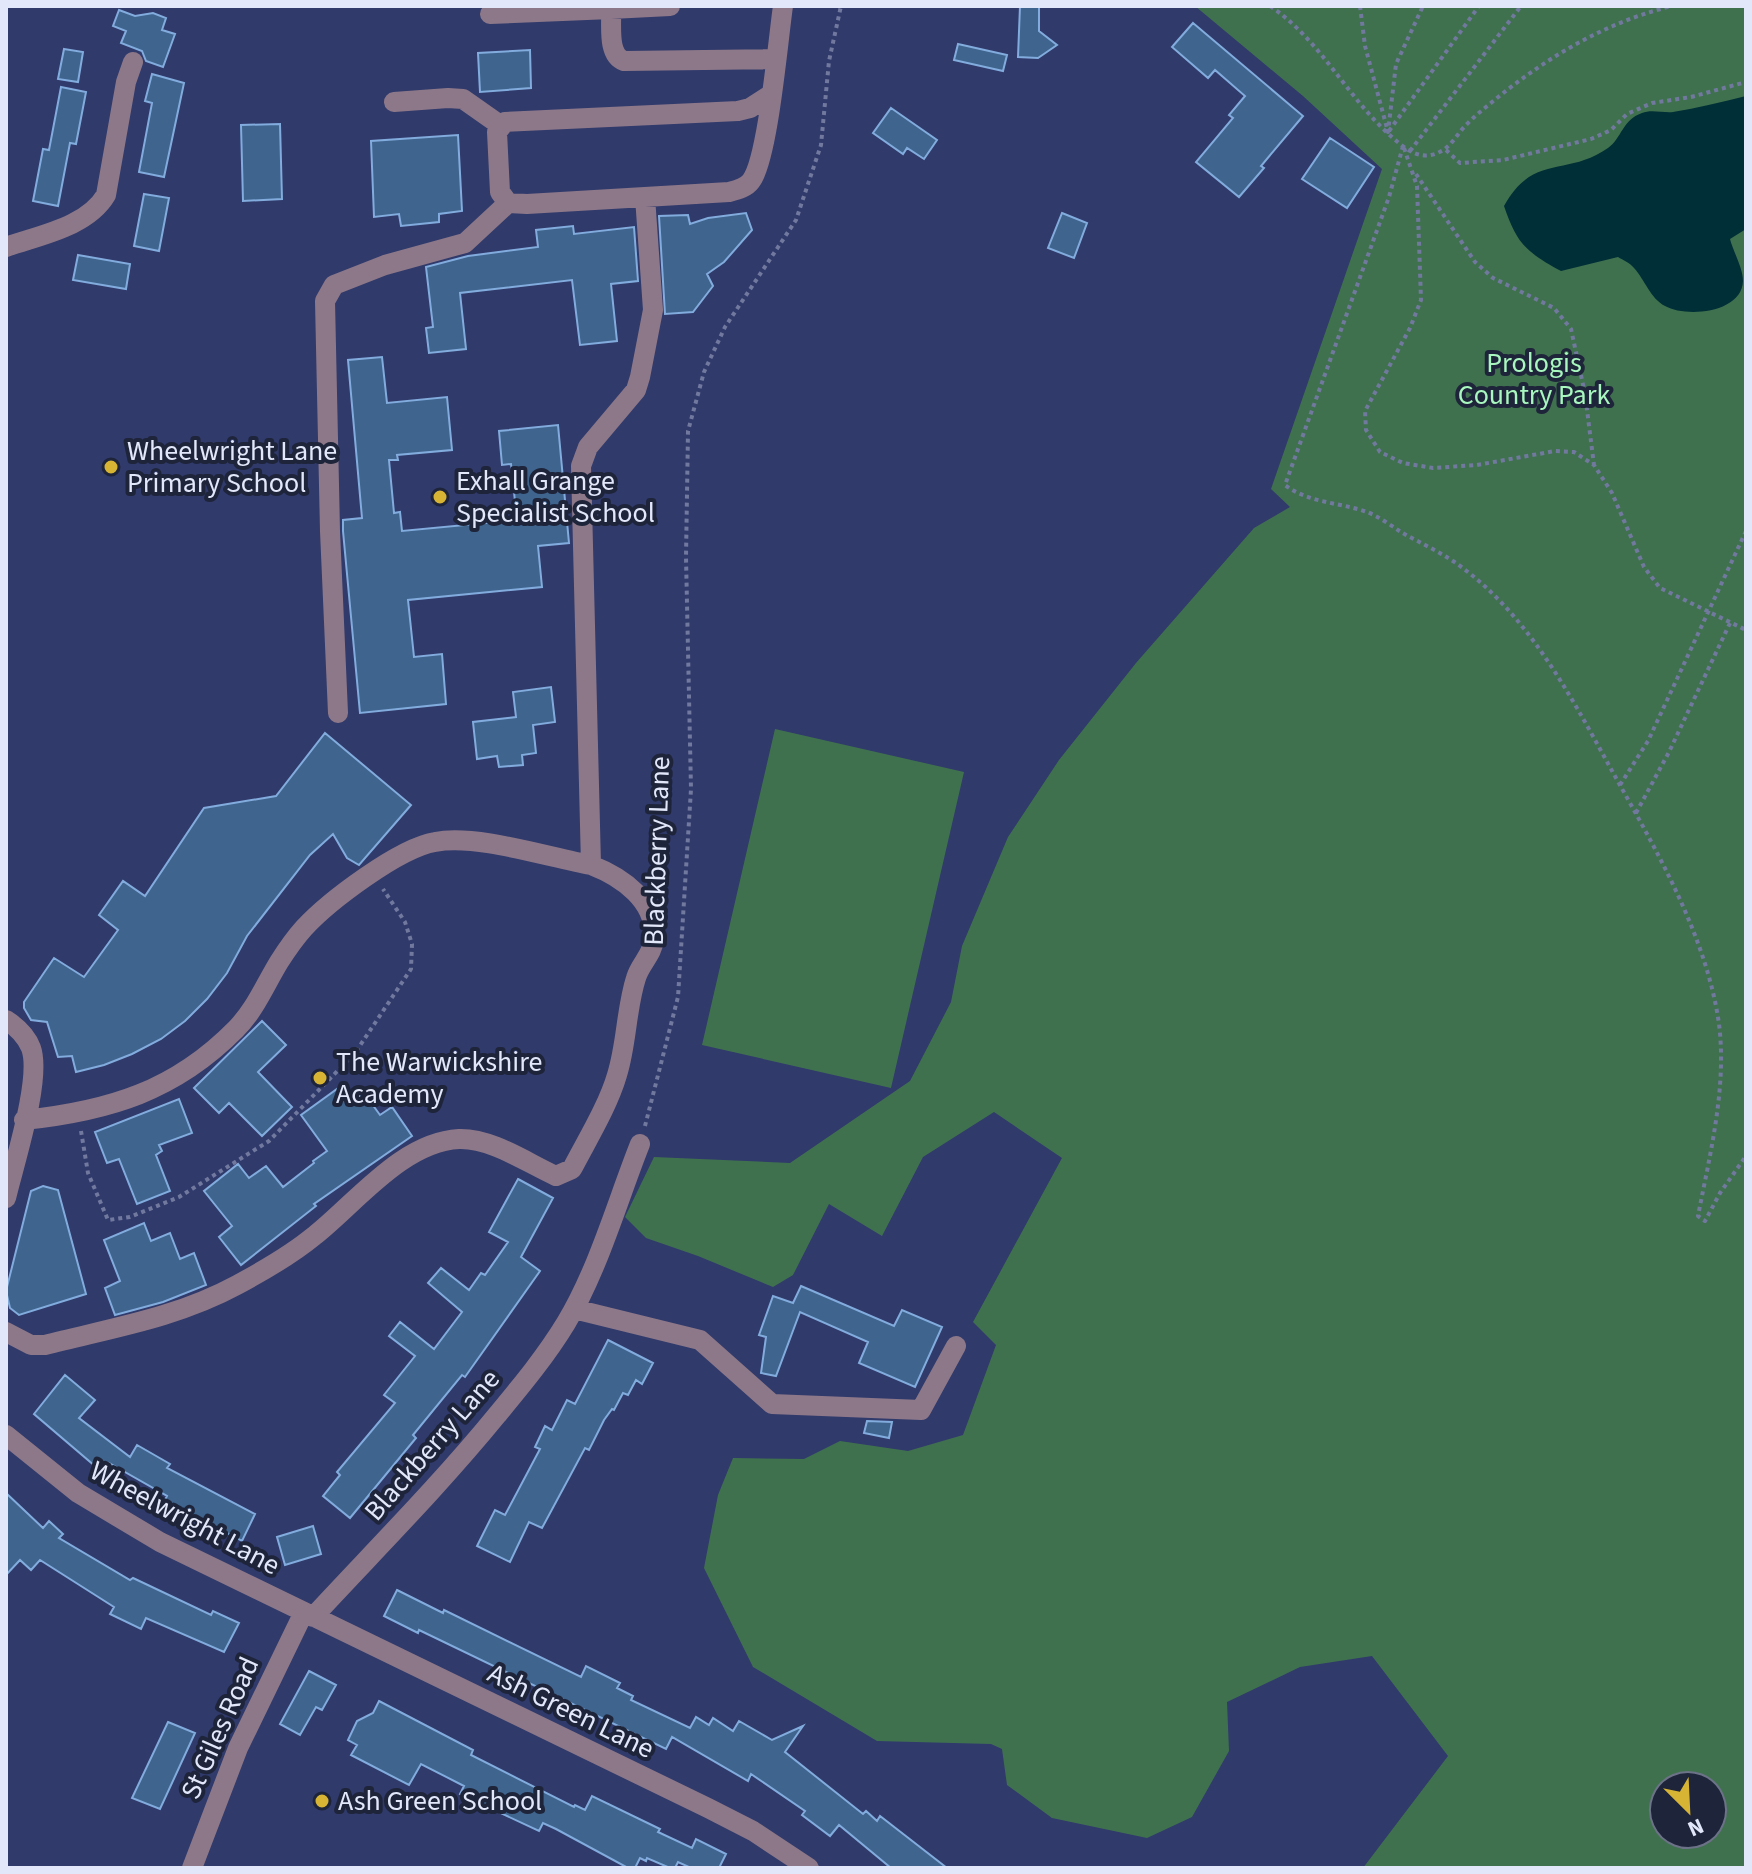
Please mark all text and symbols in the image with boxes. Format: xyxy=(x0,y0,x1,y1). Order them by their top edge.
park label: Prologis Country Park xyxy=(1458,343,1610,415)
place label: Wheelwright Lane Primary School xyxy=(127,431,337,503)
marker: Wheelwright Lane Primary School xyxy=(102,458,120,476)
place label: Exhall Grange Specialist School xyxy=(456,461,655,533)
marker: Exhall Grange Specialist School xyxy=(431,488,449,506)
street label: Blackberry Lane xyxy=(634,756,680,946)
place label: The Warwickshire Academy xyxy=(336,1042,542,1114)
marker: The Warwickshire Academy xyxy=(311,1069,329,1087)
street label: Blackberry Lane xyxy=(355,1360,509,1530)
street label: Wheelwright Lane xyxy=(83,1451,287,1585)
street label: St Giles Road xyxy=(171,1650,269,1806)
street label: Ash Green Lane xyxy=(481,1653,661,1769)
north arrow xyxy=(1648,1770,1728,1850)
place label: Ash Green School xyxy=(338,1781,542,1821)
marker: Ash Green School xyxy=(313,1792,331,1810)
text: N xyxy=(1683,1810,1709,1845)

